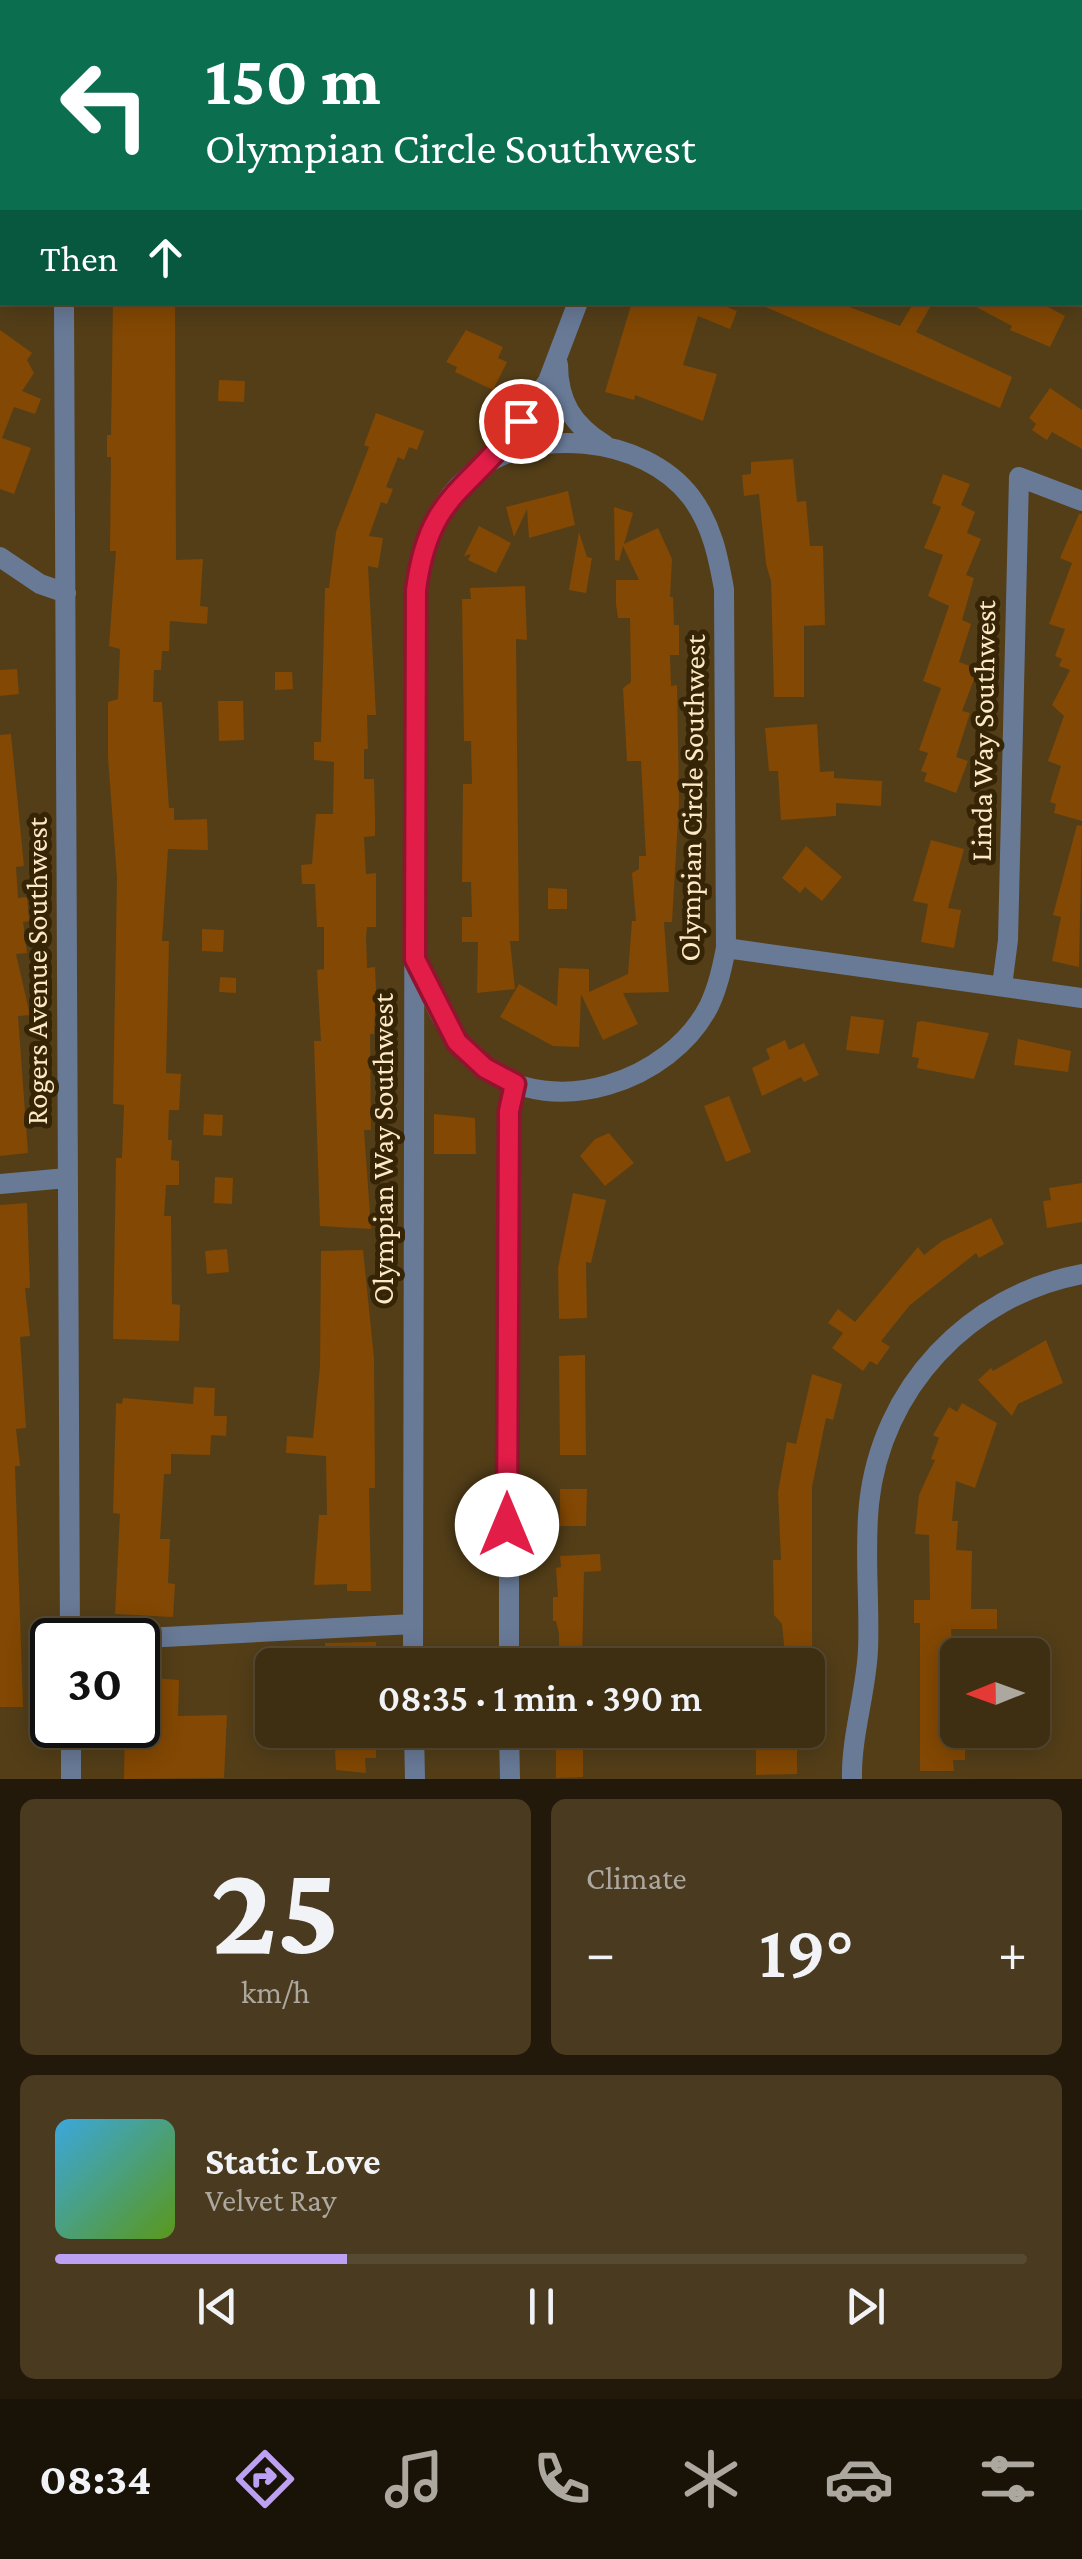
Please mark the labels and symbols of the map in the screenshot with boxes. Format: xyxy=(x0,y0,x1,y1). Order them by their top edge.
pin xyxy=(479,379,564,464)
street label: Linda Way Southwest xyxy=(964,599,1002,862)
street label: Olympian Circle Southwest xyxy=(672,633,712,962)
street label: Rogers Avenue Southwest xyxy=(20,816,54,1125)
street label: Olympian Way Southwest xyxy=(366,992,400,1305)
position arrow xyxy=(455,1473,559,1577)
speed limit sign: 30 xyxy=(30,1618,160,1748)
north arrow xyxy=(940,1638,1050,1748)

